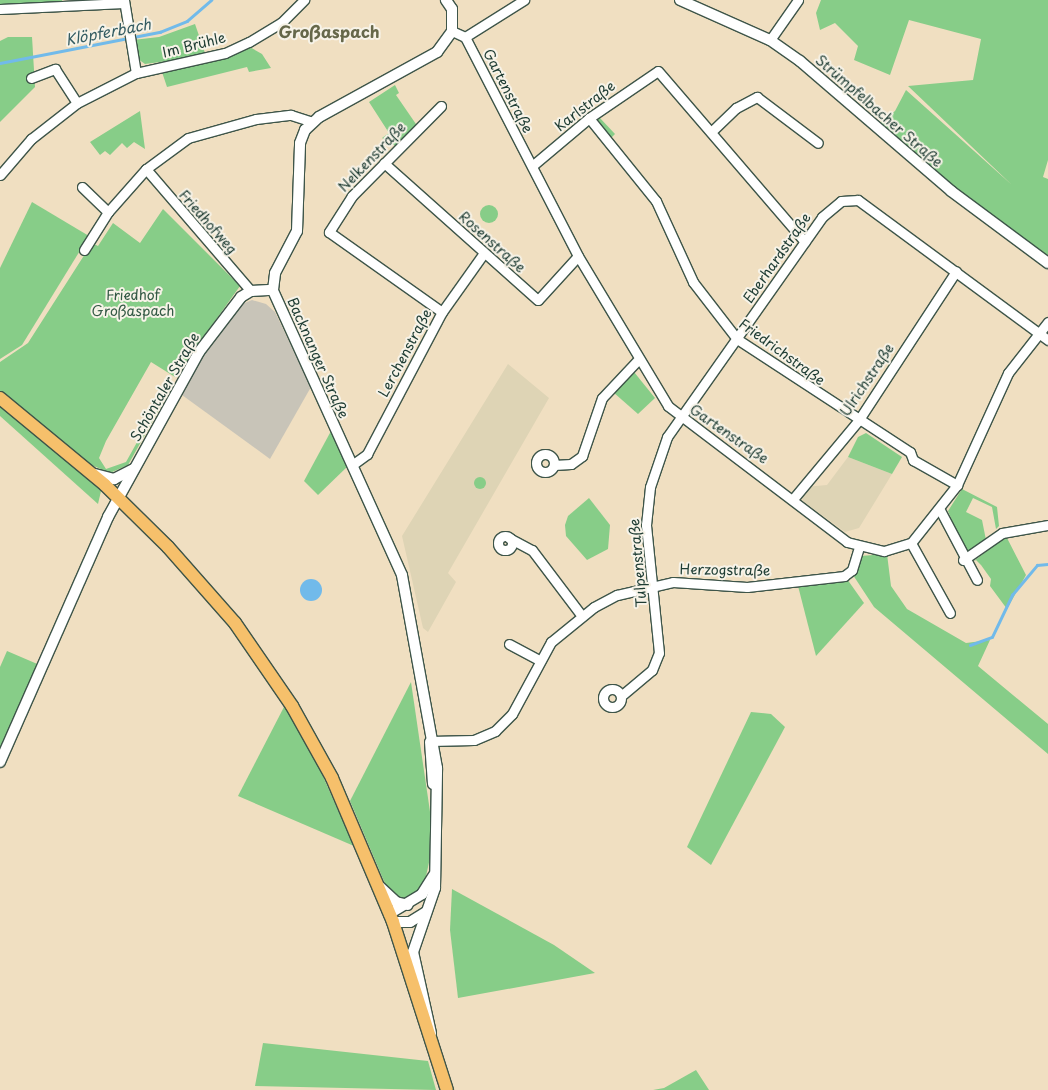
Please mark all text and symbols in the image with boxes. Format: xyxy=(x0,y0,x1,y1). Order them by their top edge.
water label: Klöpferbach xyxy=(64,14,152,48)
district label: Großaspach xyxy=(278,21,380,41)
street label: Im Brühle xyxy=(160,29,228,61)
street label: Gartenstraße xyxy=(480,46,536,136)
street label: Strümpfelbacher Straße xyxy=(812,51,946,171)
street label: Karlstraße xyxy=(552,77,618,135)
street label: Nelkenstraße xyxy=(335,119,409,195)
street label: Friedhofweg xyxy=(176,186,240,258)
street label: Rosenstraße xyxy=(455,208,529,276)
street label: Eberhardstraße xyxy=(740,210,814,306)
park label: Friedhof Großaspach xyxy=(92,287,174,320)
street label: Backnanger Straße xyxy=(284,295,352,421)
street label: Lerchenstraße xyxy=(375,306,435,400)
street label: Friedrichstraße xyxy=(736,315,828,389)
street label: Schöntaler Straße xyxy=(127,329,203,445)
street label: Ulrichstraße xyxy=(837,341,897,419)
street label: Gartenstraße xyxy=(687,401,771,467)
street label: Tulpenstraße xyxy=(626,518,650,608)
street label: Herzogstraße xyxy=(680,561,770,579)

